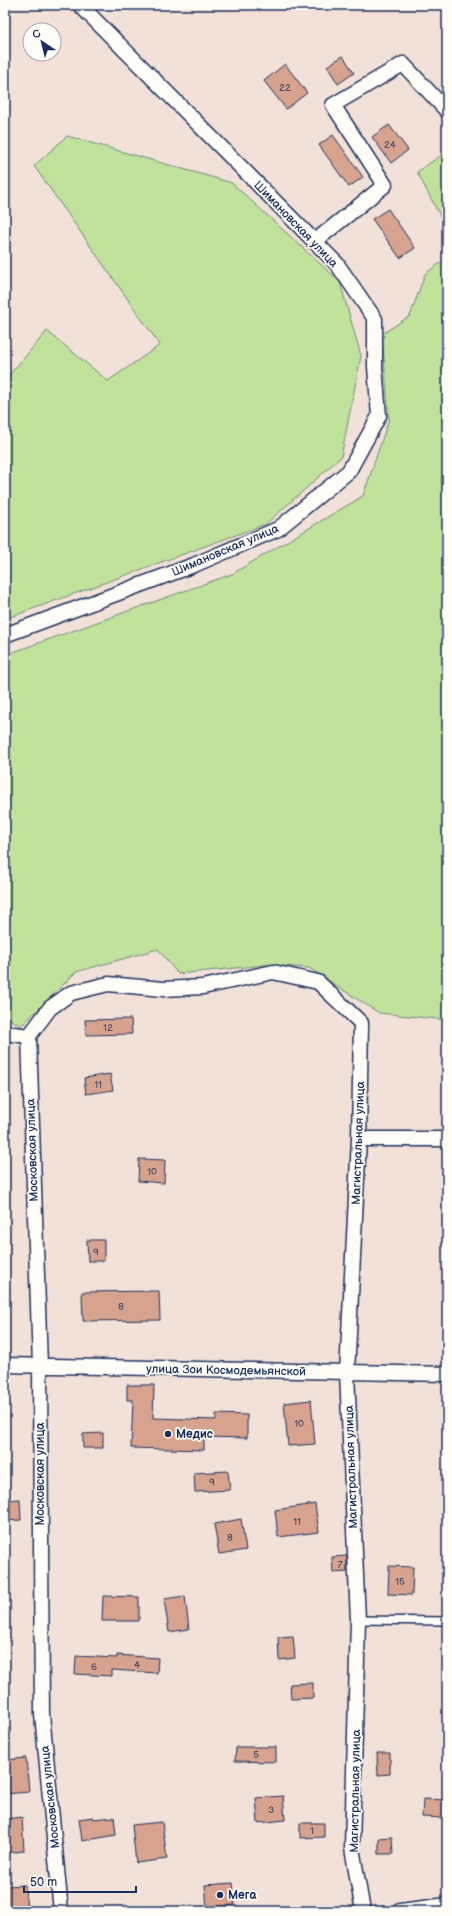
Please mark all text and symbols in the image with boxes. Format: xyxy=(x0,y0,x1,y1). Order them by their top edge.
north arrow xyxy=(22,22,62,62)
text: С xyxy=(30,27,44,42)
house number: 22 xyxy=(279,82,291,94)
house number: 24 xyxy=(384,139,396,151)
street label: Шимановская улица xyxy=(250,178,341,271)
street label: Шимановская улица xyxy=(169,521,281,580)
house number: 12 xyxy=(103,1022,113,1034)
house number: 11 xyxy=(94,1079,102,1091)
street label: Магистральная улица xyxy=(349,1081,368,1205)
street label: Московская улица xyxy=(23,1098,42,1202)
house number: 10 xyxy=(147,1166,157,1178)
house number: 9 xyxy=(93,1246,99,1258)
house number: 8 xyxy=(118,1301,124,1313)
street label: улица Зои Космодемьянской xyxy=(146,1362,306,1379)
street label: Магистральная улица xyxy=(342,1405,361,1529)
house number: 10 xyxy=(294,1418,304,1430)
street label: Московская улица xyxy=(33,1422,48,1526)
place label: Медис xyxy=(176,1427,213,1442)
marker: Медис xyxy=(163,1429,173,1439)
house number: 9 xyxy=(209,1476,215,1488)
house number: 11 xyxy=(293,1516,301,1528)
house number: 8 xyxy=(227,1532,233,1544)
house number: 7 xyxy=(338,1559,343,1571)
house number: 15 xyxy=(395,1576,405,1588)
house number: 4 xyxy=(134,1659,140,1671)
house number: 6 xyxy=(91,1661,97,1673)
street label: Магистральная улица xyxy=(347,1729,364,1853)
street label: Московская улица xyxy=(38,1745,63,1849)
house number: 5 xyxy=(253,1749,259,1761)
house number: 3 xyxy=(268,1804,274,1816)
house number: 1 xyxy=(310,1825,314,1837)
scale bar xyxy=(24,1868,136,1894)
text: 50 m xyxy=(30,1875,57,1890)
place label: Мега xyxy=(228,1888,257,1903)
marker: Мега xyxy=(215,1890,225,1900)

